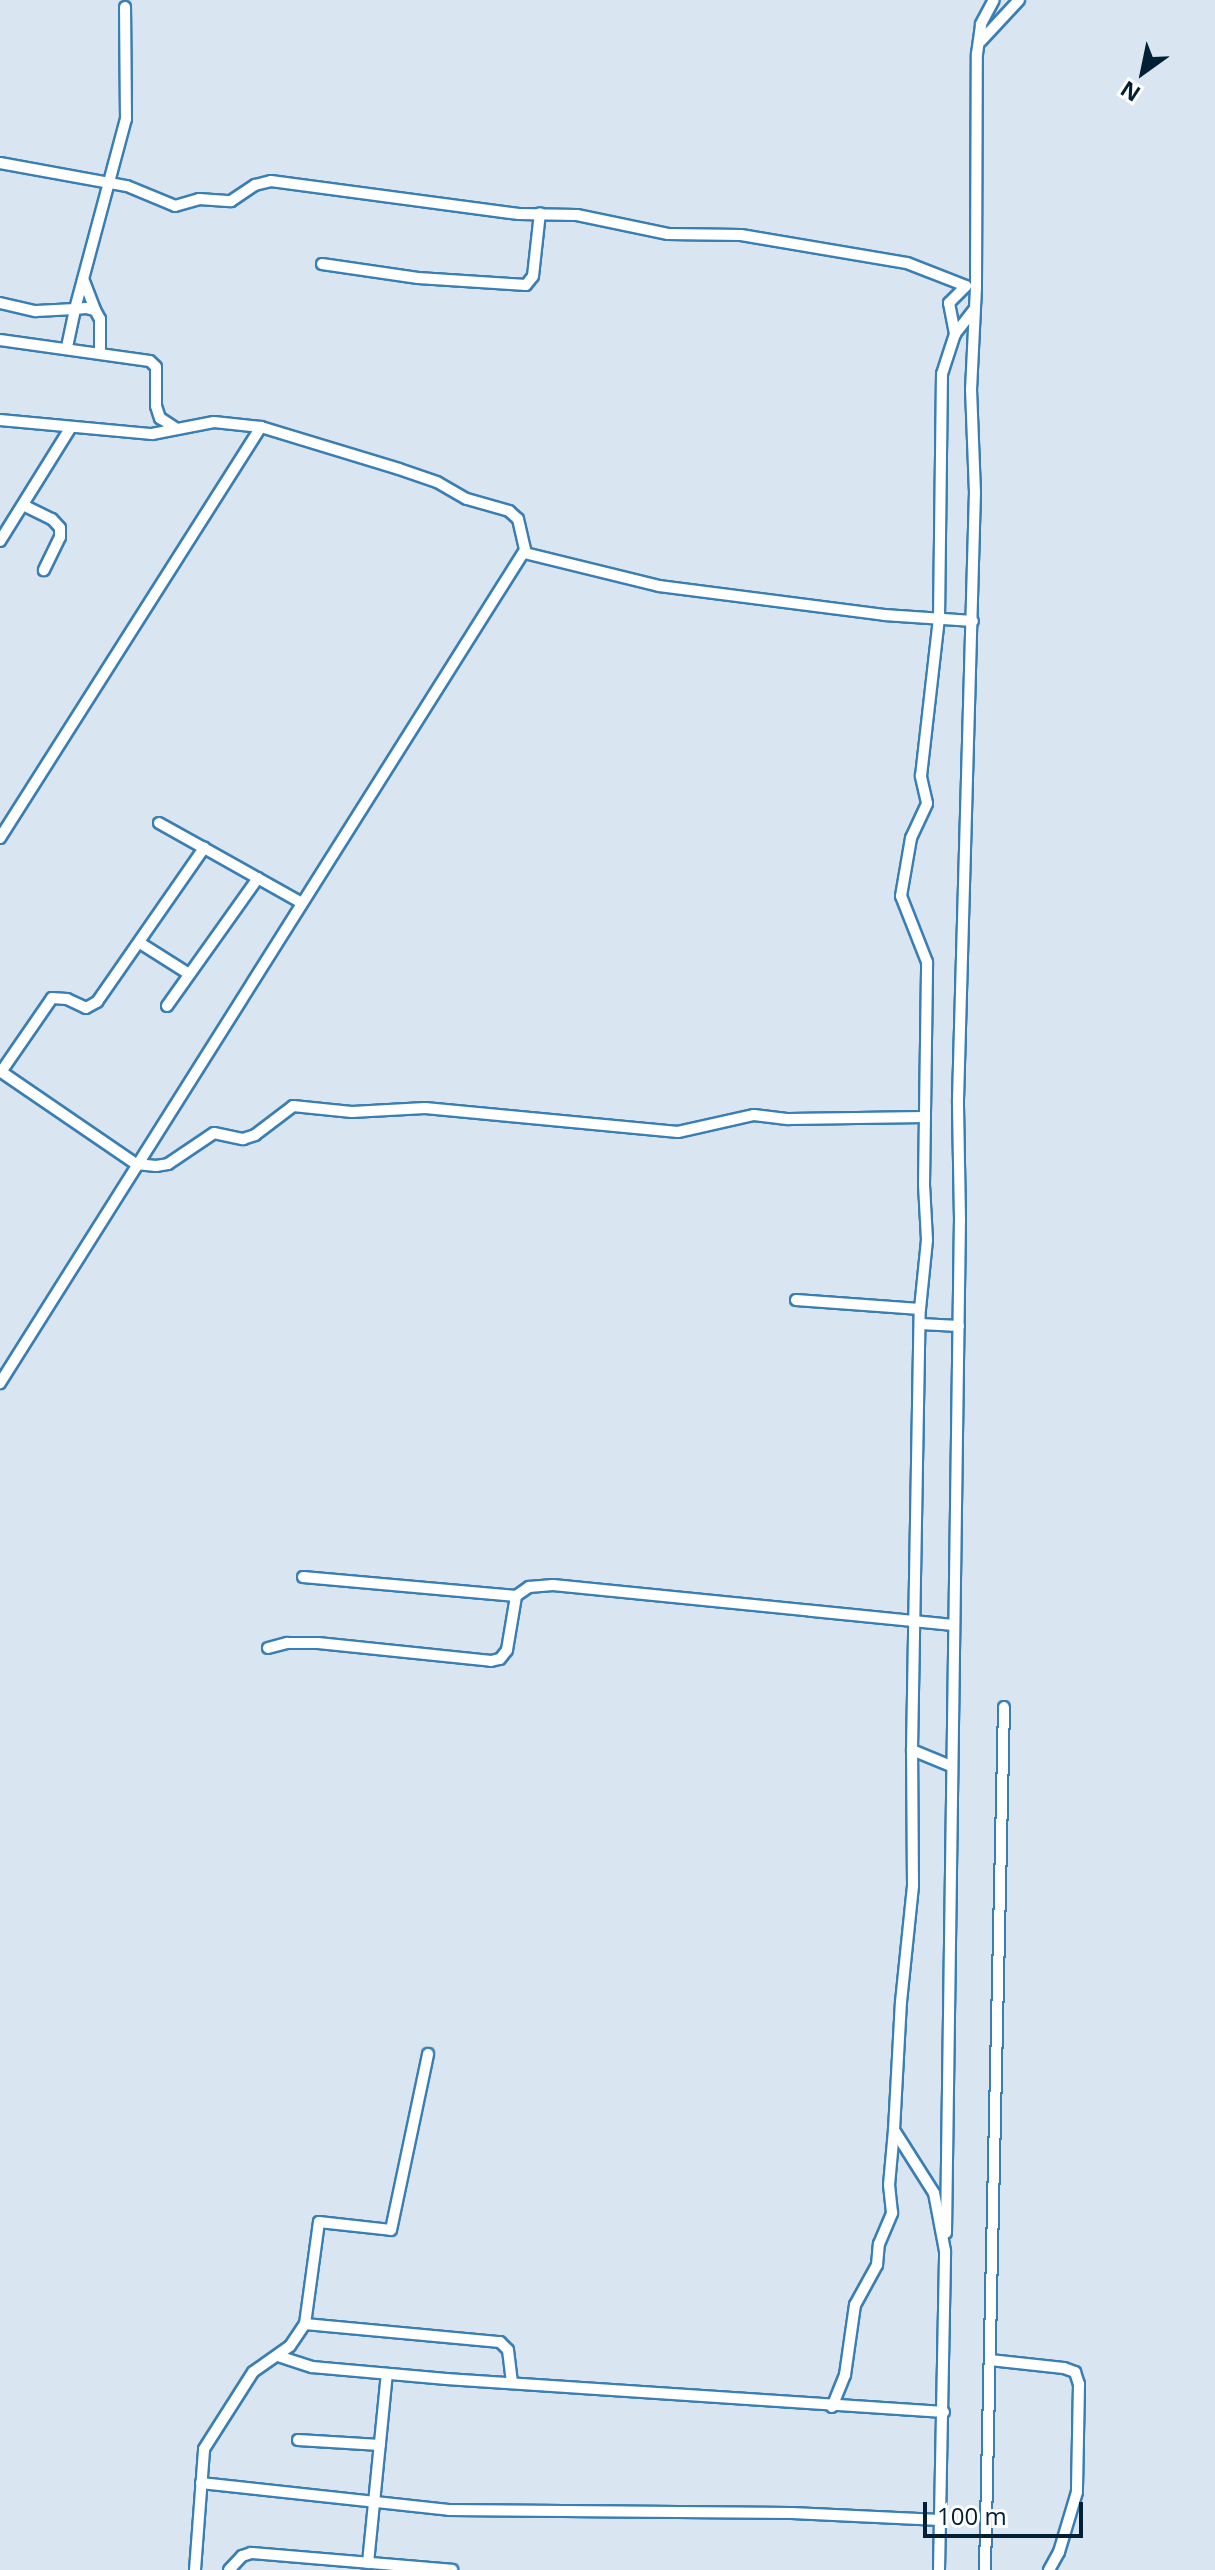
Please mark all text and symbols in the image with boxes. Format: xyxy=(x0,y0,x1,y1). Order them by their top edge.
north arrow xyxy=(1103,32,1183,112)
text: N xyxy=(1114,75,1146,110)
scale bar xyxy=(927,2486,1087,2536)
text: 100 m xyxy=(937,2499,1007,2532)

